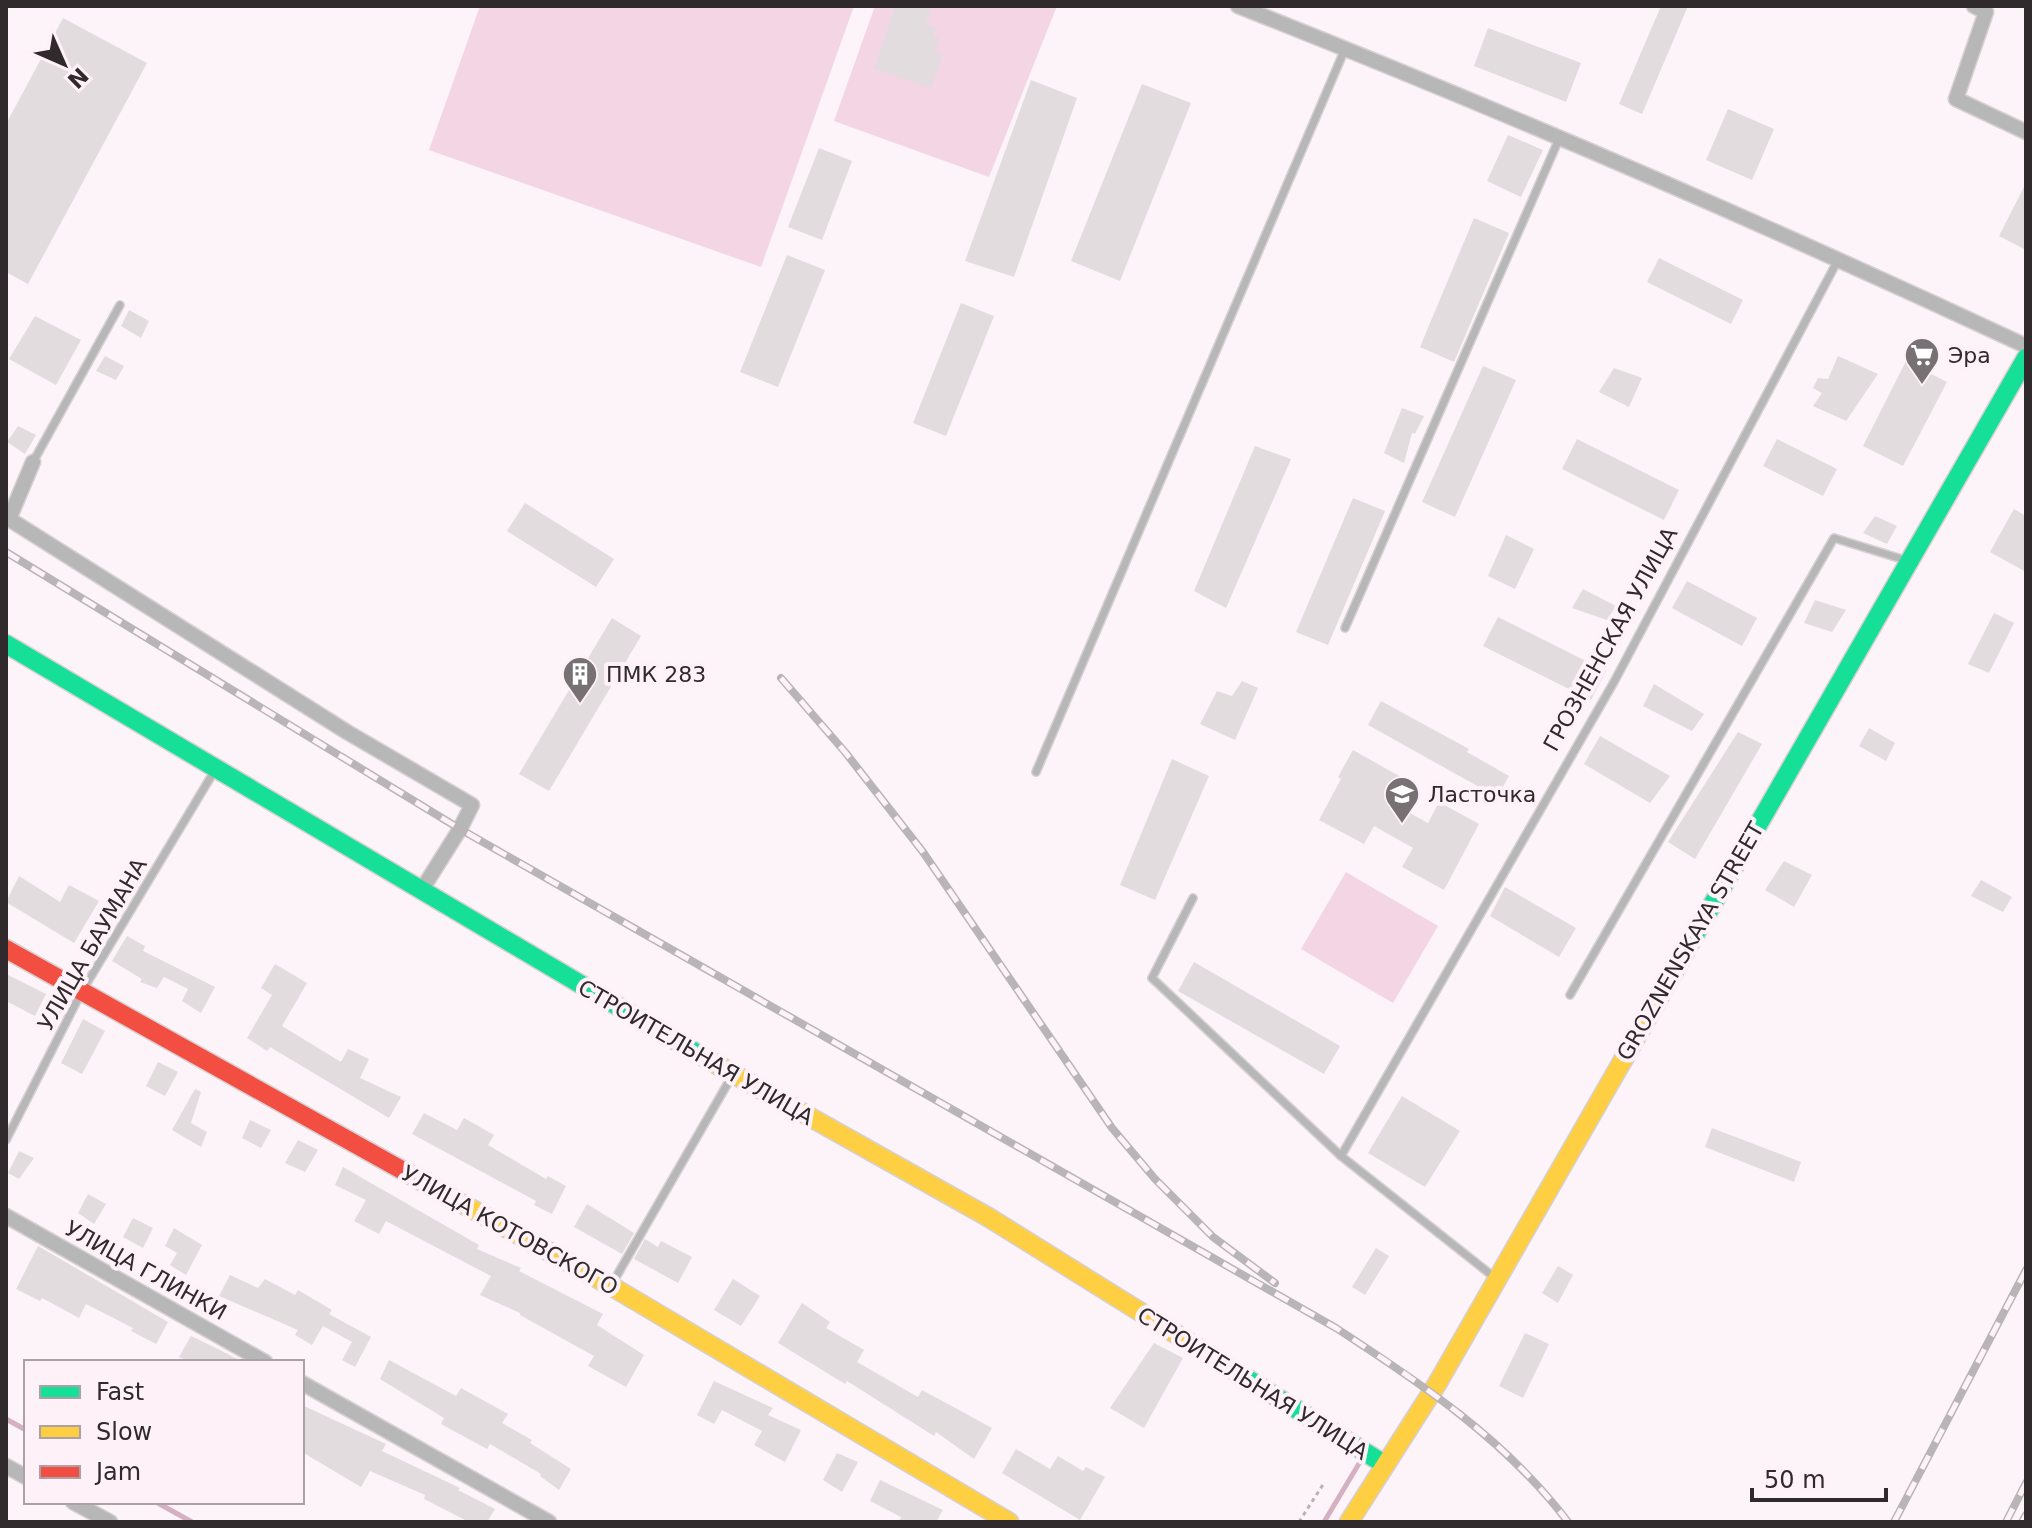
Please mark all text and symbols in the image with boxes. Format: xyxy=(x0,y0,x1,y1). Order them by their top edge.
north arrow xyxy=(24,24,104,104)
text: N xyxy=(62,62,93,93)
supermarket icon: Эра xyxy=(1903,336,1941,386)
place label: Эра xyxy=(1948,343,1991,368)
street label: ГРОЗНЕНСКАЯ УЛИЦА xyxy=(1538,523,1682,755)
building icon: ПМК 283 xyxy=(561,655,599,705)
place label: ПМК 283 xyxy=(606,662,706,687)
school or university icon: Ласточка xyxy=(1383,775,1421,825)
place label: Ласточка xyxy=(1428,782,1536,807)
street label: GROZNENSKAYA STREET xyxy=(1612,817,1769,1065)
street label: УЛИЦА БАУМАНА xyxy=(33,854,152,1035)
street label: СТРОИТЕЛЬНАЯ УЛИЦА xyxy=(574,975,818,1130)
street label: УЛИЦА КОТОВСКОГО xyxy=(397,1161,622,1300)
street label: УЛИЦА ГЛИНКИ xyxy=(61,1216,231,1325)
street label: СТРОИТЕЛЬНАЯ УЛИЦА xyxy=(1133,1302,1373,1465)
legend xyxy=(24,1360,304,1504)
text: Fast xyxy=(96,1378,144,1406)
text: Slow xyxy=(96,1418,152,1446)
scale bar xyxy=(1752,1452,1886,1502)
text: Jam xyxy=(94,1458,141,1486)
text: 50 m xyxy=(1764,1466,1826,1494)

